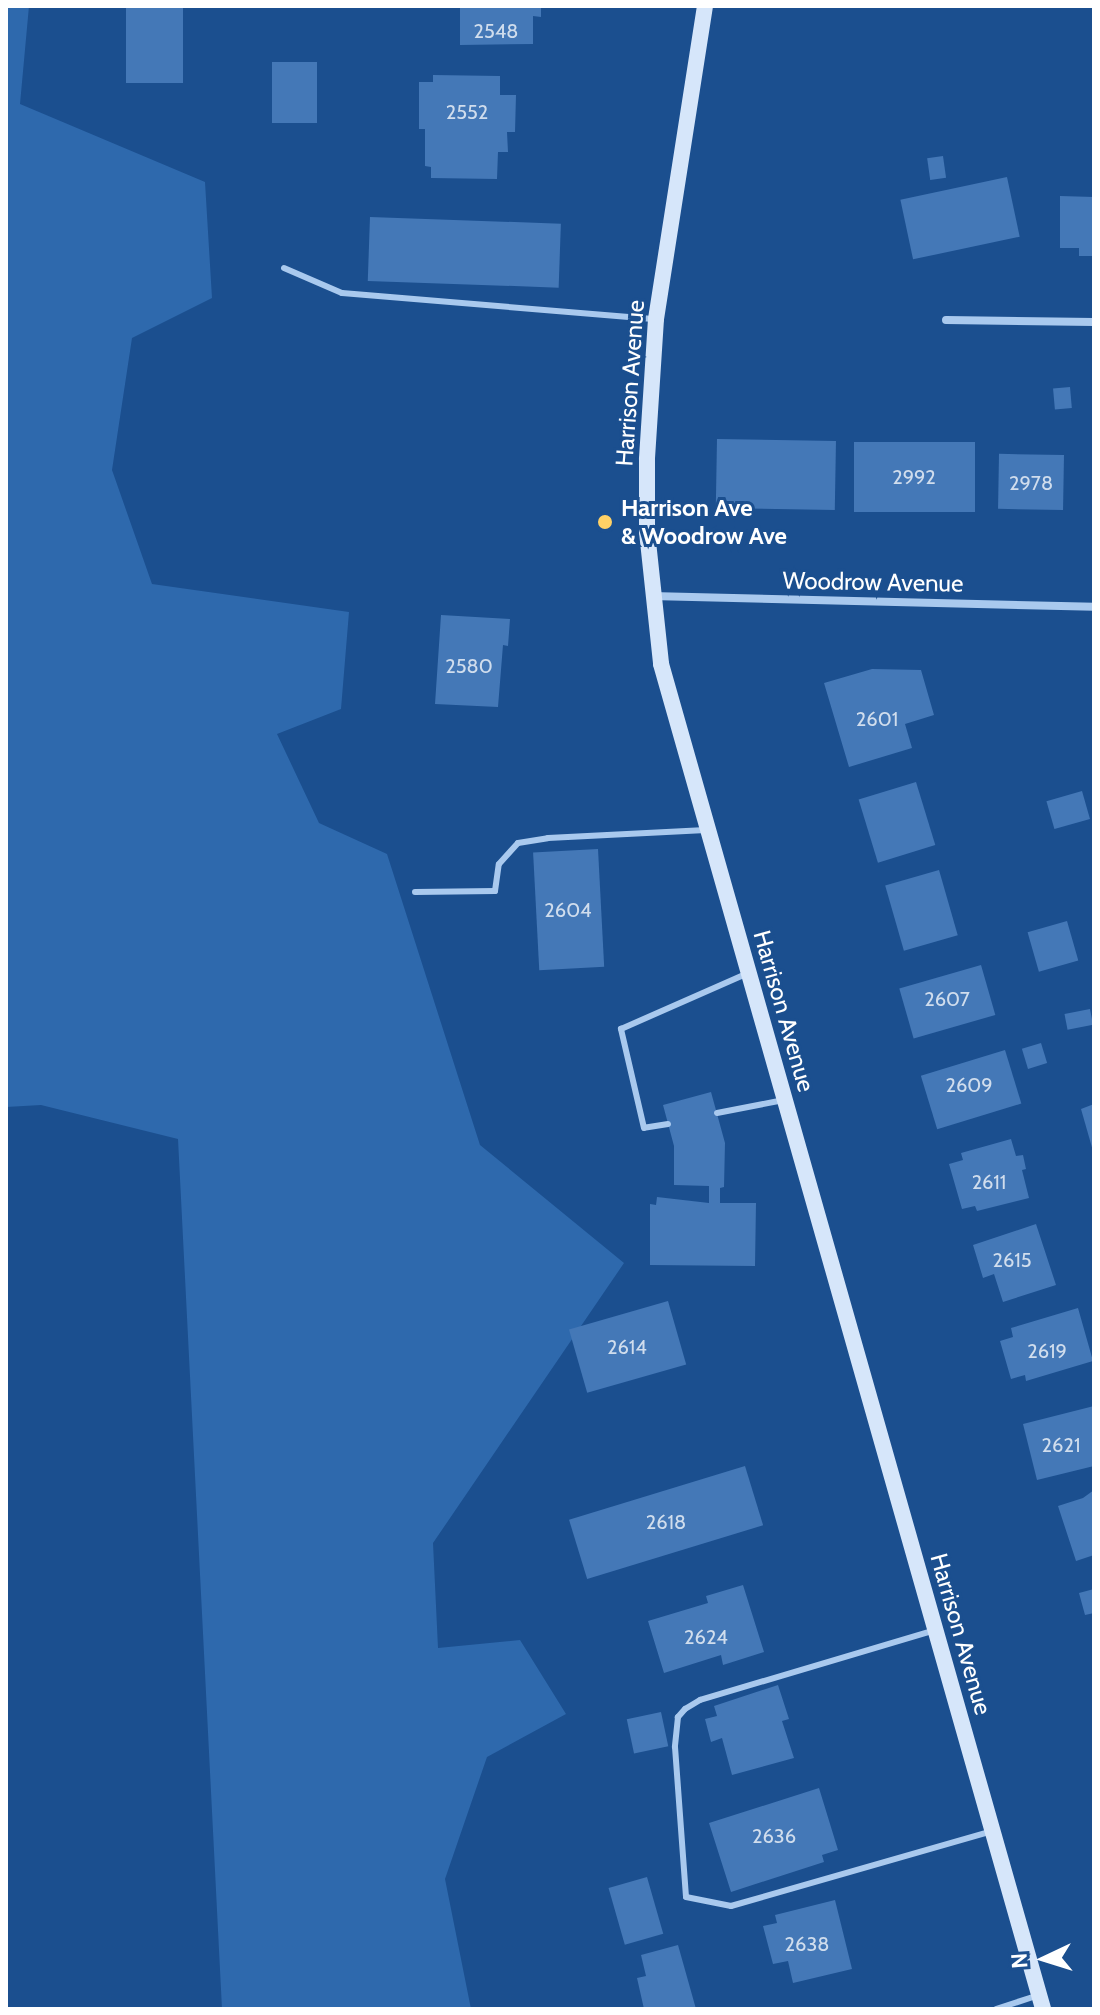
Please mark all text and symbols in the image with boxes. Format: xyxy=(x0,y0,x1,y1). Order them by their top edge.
house number: 2548 xyxy=(474,19,518,43)
house number: 2552 xyxy=(446,100,488,124)
street label: Harrison Avenue xyxy=(610,299,650,467)
house number: 2992 xyxy=(892,465,936,489)
house number: 2978 xyxy=(1009,471,1053,495)
place label: Harrison Ave & Woodrow Ave xyxy=(621,494,787,550)
marker: Harrison Ave & Woodrow Ave xyxy=(596,513,614,531)
street label: Woodrow Avenue xyxy=(782,566,964,598)
house number: 2580 xyxy=(445,654,493,678)
house number: 2601 xyxy=(856,707,898,731)
house number: 2604 xyxy=(544,898,592,922)
street label: Harrison Avenue xyxy=(747,927,821,1095)
house number: 2607 xyxy=(924,987,970,1011)
house number: 2609 xyxy=(945,1073,993,1097)
house number: 2611 xyxy=(972,1170,1006,1194)
house number: 2615 xyxy=(992,1248,1032,1272)
house number: 2614 xyxy=(607,1335,647,1359)
house number: 2619 xyxy=(1027,1339,1067,1363)
house number: 2621 xyxy=(1042,1433,1080,1457)
house number: 2618 xyxy=(646,1510,686,1534)
street label: Harrison Avenue xyxy=(924,1550,998,1718)
house number: 2624 xyxy=(684,1625,728,1649)
house number: 2636 xyxy=(752,1824,796,1848)
north arrow xyxy=(1004,1919,1084,1999)
house number: 2638 xyxy=(785,1932,829,1956)
text: N xyxy=(1006,1952,1034,1969)

